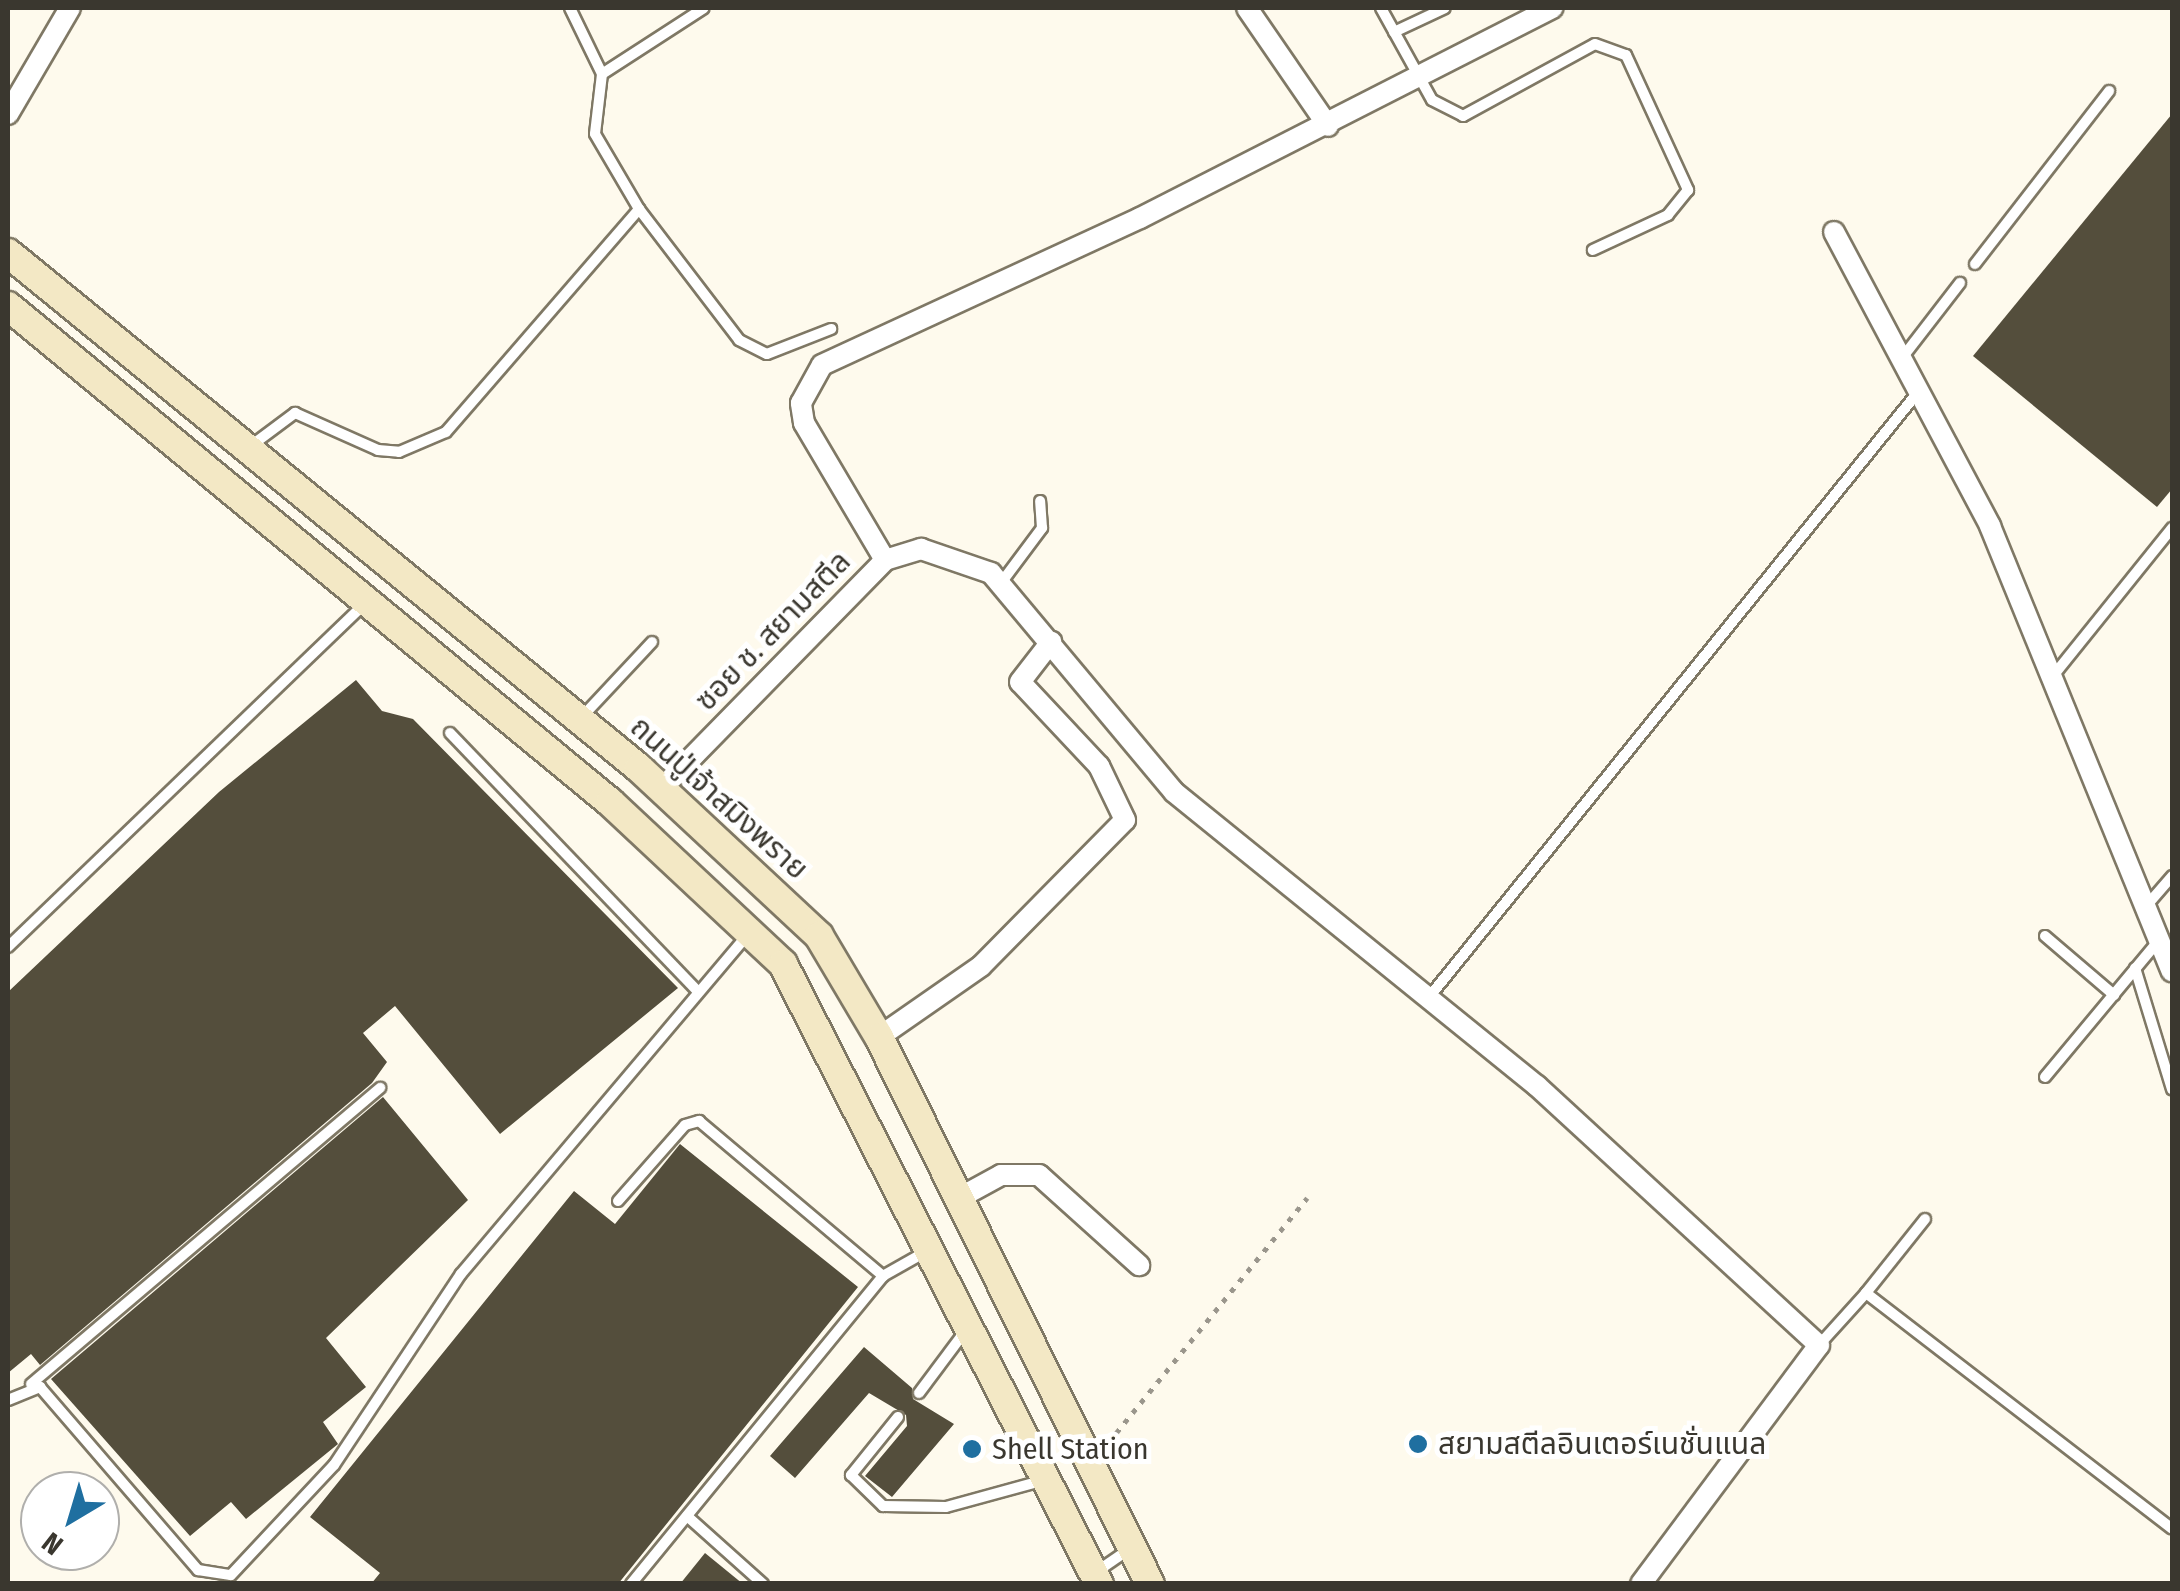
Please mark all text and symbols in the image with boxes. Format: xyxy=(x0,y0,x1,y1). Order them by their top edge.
street label: ซอย ช. สยามสตีล xyxy=(688,544,858,718)
street label: ถนนปู่เจ้าสมิงพราย xyxy=(623,709,815,887)
place label: สยามสตีลอินเตอร์เนชั่นแนล xyxy=(1438,1426,1766,1462)
place label: Shell Station xyxy=(992,1431,1149,1467)
marker: สยามสตีลอินเตอร์เนชั่นแนล xyxy=(1407,1433,1429,1455)
marker: Shell Station xyxy=(961,1438,983,1460)
north arrow xyxy=(20,1471,120,1571)
text: N xyxy=(36,1525,69,1562)

